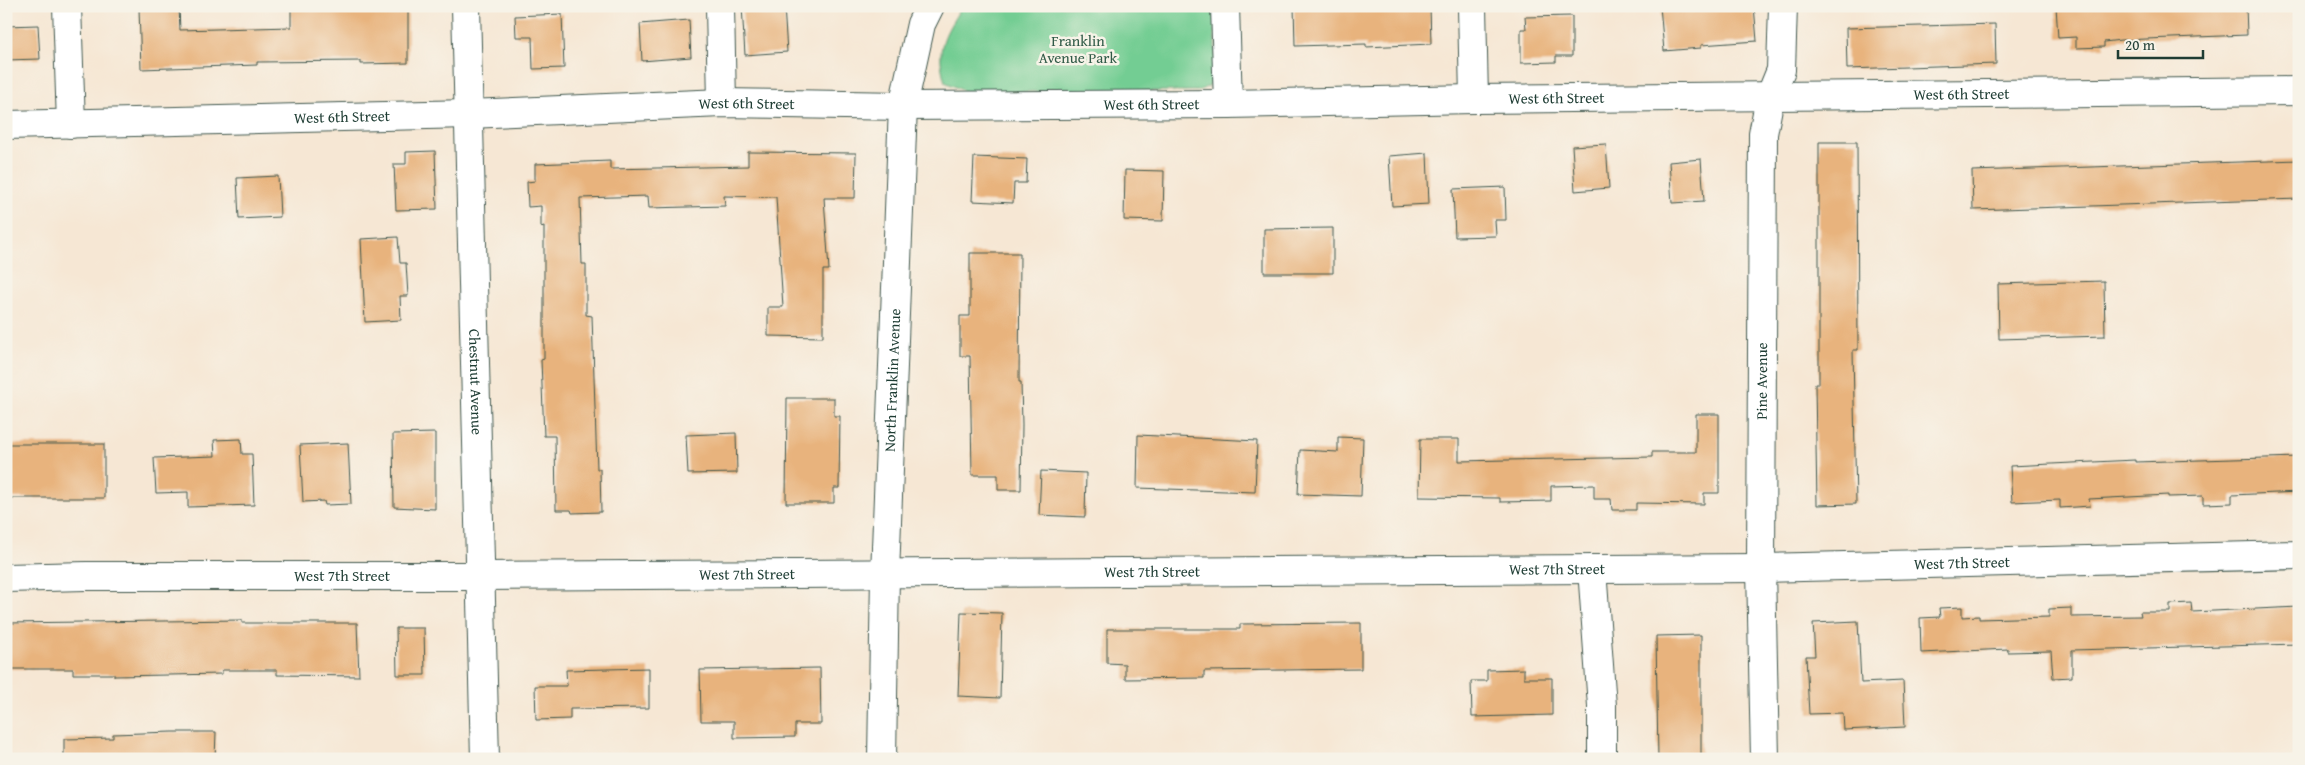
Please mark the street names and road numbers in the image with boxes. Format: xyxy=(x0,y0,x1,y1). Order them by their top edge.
street label: West 6th Street xyxy=(1913,83,2010,105)
street label: West 6th Street xyxy=(1508,87,1605,109)
street label: West 6th Street xyxy=(698,92,796,114)
street label: West 6th Street xyxy=(1104,93,1200,115)
street label: West 6th Street xyxy=(294,105,391,128)
street label: North Franklin Avenue xyxy=(879,308,905,452)
street label: Chestnut Avenue xyxy=(464,329,488,435)
street label: Pine Avenue xyxy=(1751,342,1772,420)
street label: West 7th Street xyxy=(1914,551,2011,574)
street label: West 7th Street xyxy=(1509,558,1606,580)
street label: West 7th Street xyxy=(1104,561,1201,582)
street label: West 7th Street xyxy=(699,563,796,585)
street label: West 7th Street xyxy=(294,565,391,586)

